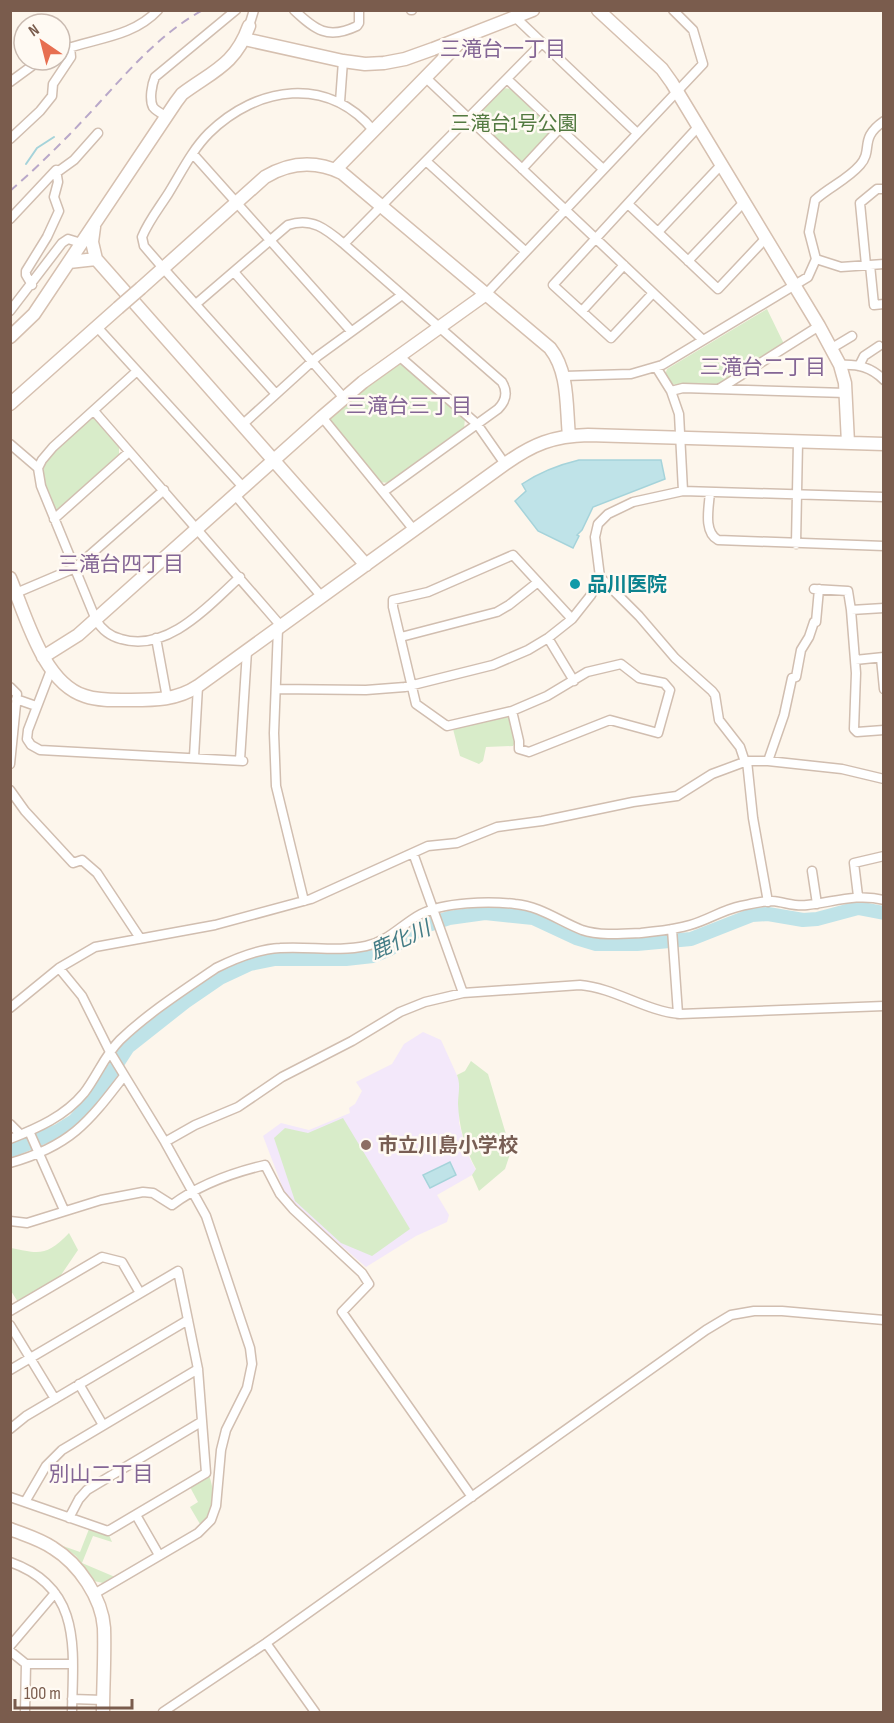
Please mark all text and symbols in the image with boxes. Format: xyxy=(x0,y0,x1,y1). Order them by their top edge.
north arrow xyxy=(12,12,72,72)
text: N xyxy=(25,21,43,41)
district label: 三滝台一丁目 xyxy=(440,37,566,62)
park label: 三滝台1号公園 xyxy=(451,112,578,136)
district label: 三滝台二丁目 xyxy=(700,355,826,380)
district label: 三滝台三丁目 xyxy=(346,394,472,419)
district label: 三滝台四丁目 xyxy=(58,552,184,577)
place label: 品川医院 xyxy=(587,573,667,597)
marker: 品川医院 xyxy=(568,577,582,591)
water label: 鹿化川 xyxy=(366,915,436,965)
place label: 市立川島小学校 xyxy=(378,1134,518,1158)
marker: 市立川島小学校 xyxy=(359,1138,373,1152)
district label: 別山二丁目 xyxy=(49,1462,154,1487)
scale bar xyxy=(15,1672,132,1710)
text: 100 m xyxy=(24,1683,61,1704)

